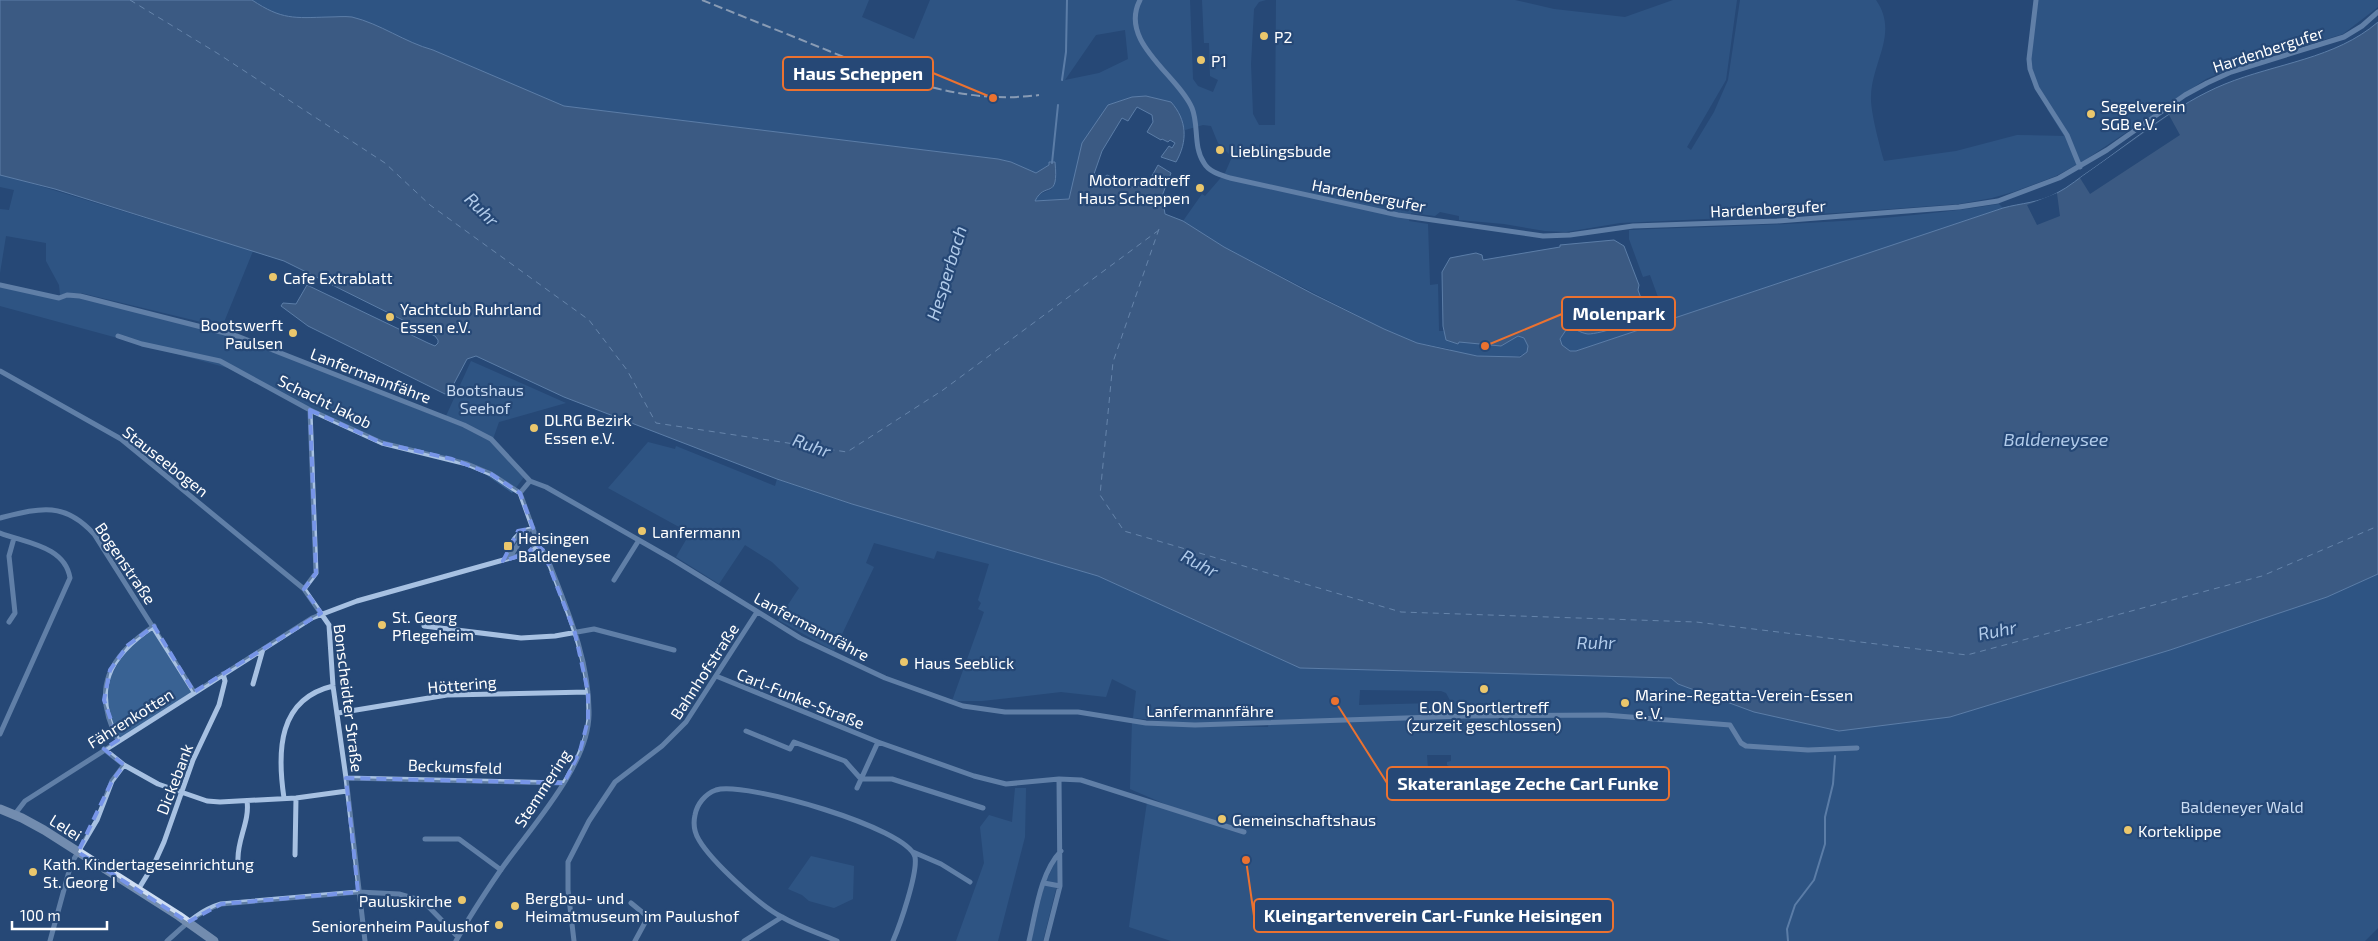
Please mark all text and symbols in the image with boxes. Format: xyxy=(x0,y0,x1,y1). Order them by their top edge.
street label: Hardenbergufer xyxy=(2210,22,2327,76)
place label: P2 xyxy=(1274,27,1292,46)
marker: P2 xyxy=(1258,30,1270,42)
place label: P1 xyxy=(1211,51,1227,70)
marker: P1 xyxy=(1195,54,1207,66)
callout: Haus Scheppen xyxy=(783,57,933,90)
text: Haus Scheppen xyxy=(793,62,923,84)
place label: Segelverein SGB e.V. xyxy=(2101,96,2185,133)
marker: Segelverein SGB e.V. xyxy=(2085,108,2097,120)
place label: Lieblingsbude xyxy=(1230,141,1331,160)
marker: Lieblingsbude xyxy=(1214,144,1226,156)
place label: Motorradtreff Haus Scheppen xyxy=(1079,170,1191,207)
street label: Hardenbergufer xyxy=(1310,175,1428,215)
marker: Motorradtreff Haus Scheppen xyxy=(1194,182,1206,194)
water label: Ruhr xyxy=(460,187,504,231)
street label: Hardenbergufer xyxy=(1710,195,1827,221)
water label: Hesperbach xyxy=(921,223,971,323)
place label: Cafe Extrablatt xyxy=(283,268,393,287)
marker: Cafe Extrablatt xyxy=(267,271,279,283)
callout: Molenpark xyxy=(1562,297,1675,330)
place label: Yachtclub Ruhrland Essen e.V. xyxy=(400,299,541,336)
text: Molenpark xyxy=(1573,302,1665,324)
marker: Yachtclub Ruhrland Essen e.V. xyxy=(384,311,396,323)
place label: Bootswerft Paulsen xyxy=(200,315,283,352)
marker: Bootswerft Paulsen xyxy=(287,327,299,339)
street label: Lanfermannfähre xyxy=(308,343,434,407)
street label: Schacht Jakob xyxy=(275,370,375,432)
park label: Bootshaus Seehof xyxy=(446,380,524,417)
place label: DLRG Bezirk Essen e.V. xyxy=(544,410,632,447)
street label: Stauseebogen xyxy=(120,422,212,500)
marker: DLRG Bezirk Essen e.V. xyxy=(528,422,540,434)
water label: Ruhr xyxy=(790,428,835,462)
water label: Baldeneysee xyxy=(2004,428,2109,450)
street label: Bogenstraße xyxy=(92,518,160,608)
place label: Lanfermann xyxy=(652,522,741,541)
marker: Lanfermann xyxy=(636,525,648,537)
place label: Heisingen Baldeneysee xyxy=(518,528,611,565)
marker: Heisingen Baldeneysee xyxy=(502,540,514,552)
water label: Ruhr xyxy=(1178,544,1223,582)
street label: Lanfermannfähre xyxy=(751,588,873,664)
place label: St. Georg Pflegeheim xyxy=(392,607,474,644)
water label: Ruhr xyxy=(1976,615,2019,645)
marker: St. Georg Pflegeheim xyxy=(376,619,388,631)
street label: Bahnhofstraße xyxy=(666,619,742,723)
street label: Bonscheidter Straße xyxy=(330,623,368,773)
water label: Ruhr xyxy=(1577,631,1616,653)
place label: Haus Seeblick xyxy=(914,653,1014,672)
marker: Haus Seeblick xyxy=(898,656,910,668)
street label: Carl-Funke-Straße xyxy=(734,664,868,732)
street label: Höttering xyxy=(427,672,497,696)
marker: E.ON Sportlertreff (zurzeit geschlossen) xyxy=(1478,683,1490,695)
street label: Fährenkotten xyxy=(84,684,176,752)
place label: Marine-Regatta-Verein-Essen e. V. xyxy=(1635,685,1853,722)
place label: E.ON Sportlertreff (zurzeit geschlossen) xyxy=(1407,697,1561,734)
marker: Marine-Regatta-Verein-Essen e. V. xyxy=(1619,697,1631,709)
street label: Lanfermannfähre xyxy=(1146,701,1274,720)
street label: Dickebank xyxy=(152,741,196,817)
street label: Stemmering xyxy=(510,746,574,830)
street label: Beckumsfeld xyxy=(408,755,502,777)
callout: Skateranlage Zeche Carl Funke xyxy=(1387,767,1669,800)
text: Skateranlage Zeche Carl Funke xyxy=(1397,772,1659,794)
park label: Baldeneyer Wald xyxy=(2180,797,2304,816)
street label: Lelei xyxy=(47,810,85,844)
place label: Gemeinschaftshaus xyxy=(1232,810,1376,829)
marker: Gemeinschaftshaus xyxy=(1216,813,1228,825)
place label: Korteklippe xyxy=(2138,821,2221,840)
marker: Korteklippe xyxy=(2122,824,2134,836)
place label: Kath. Kindertageseinrichtung St. Georg I xyxy=(43,854,254,891)
marker: Kath. Kindertageseinrichtung St. Georg I xyxy=(27,866,39,878)
place label: Bergbau- und Heimatmuseum im Paulushof xyxy=(525,888,740,925)
place label: Pauluskirche xyxy=(359,891,452,910)
marker: Pauluskirche xyxy=(456,894,468,906)
scale bar xyxy=(12,898,108,930)
callout: Kleingartenverein Carl-Funke Heisingen xyxy=(1254,899,1613,932)
marker: Bergbau- und Heimatmuseum im Paulushof xyxy=(509,900,521,912)
text: Kleingartenverein Carl-Funke Heisingen xyxy=(1264,904,1602,926)
text: 100 m xyxy=(20,906,61,924)
place label: Seniorenheim Paulushof xyxy=(312,916,490,935)
marker: Seniorenheim Paulushof xyxy=(493,919,505,931)

